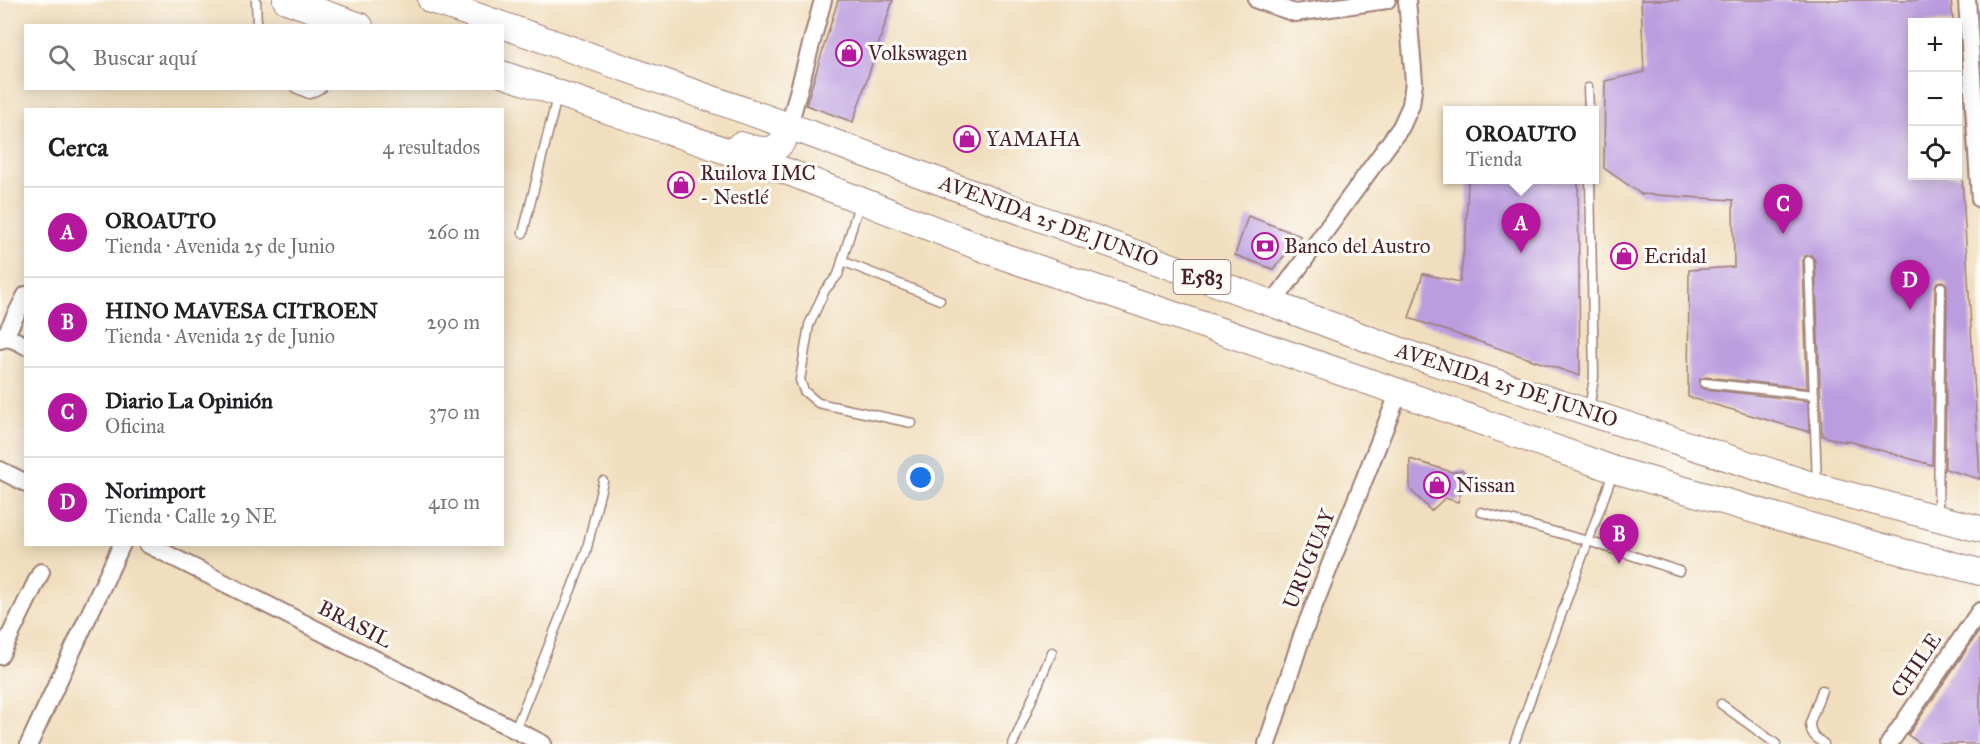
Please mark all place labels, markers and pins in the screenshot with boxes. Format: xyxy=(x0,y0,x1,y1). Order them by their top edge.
shop icon: Volkswagen xyxy=(834,38,864,68)
place label: Volkswagen xyxy=(867,40,967,66)
shop icon: YAMAHA xyxy=(952,124,982,154)
place label: YAMAHA xyxy=(986,126,1081,152)
place label: Ruilova IMC - Nestlé xyxy=(700,160,816,210)
shop icon: Ruilova IMC - Nestlé xyxy=(666,170,696,200)
pin: C xyxy=(1764,184,1802,234)
pin: A xyxy=(1502,204,1540,253)
bank icon: Banco del Austro xyxy=(1250,231,1280,261)
place label: Banco del Austro xyxy=(1284,233,1431,259)
shop icon: Ecridal xyxy=(1609,241,1639,271)
place label: Ecridal xyxy=(1644,243,1707,269)
pin: D xyxy=(1890,260,1930,310)
shop icon: Nissan xyxy=(1422,470,1452,500)
place label: Nissan xyxy=(1456,472,1515,498)
pin: B xyxy=(1600,514,1638,564)

